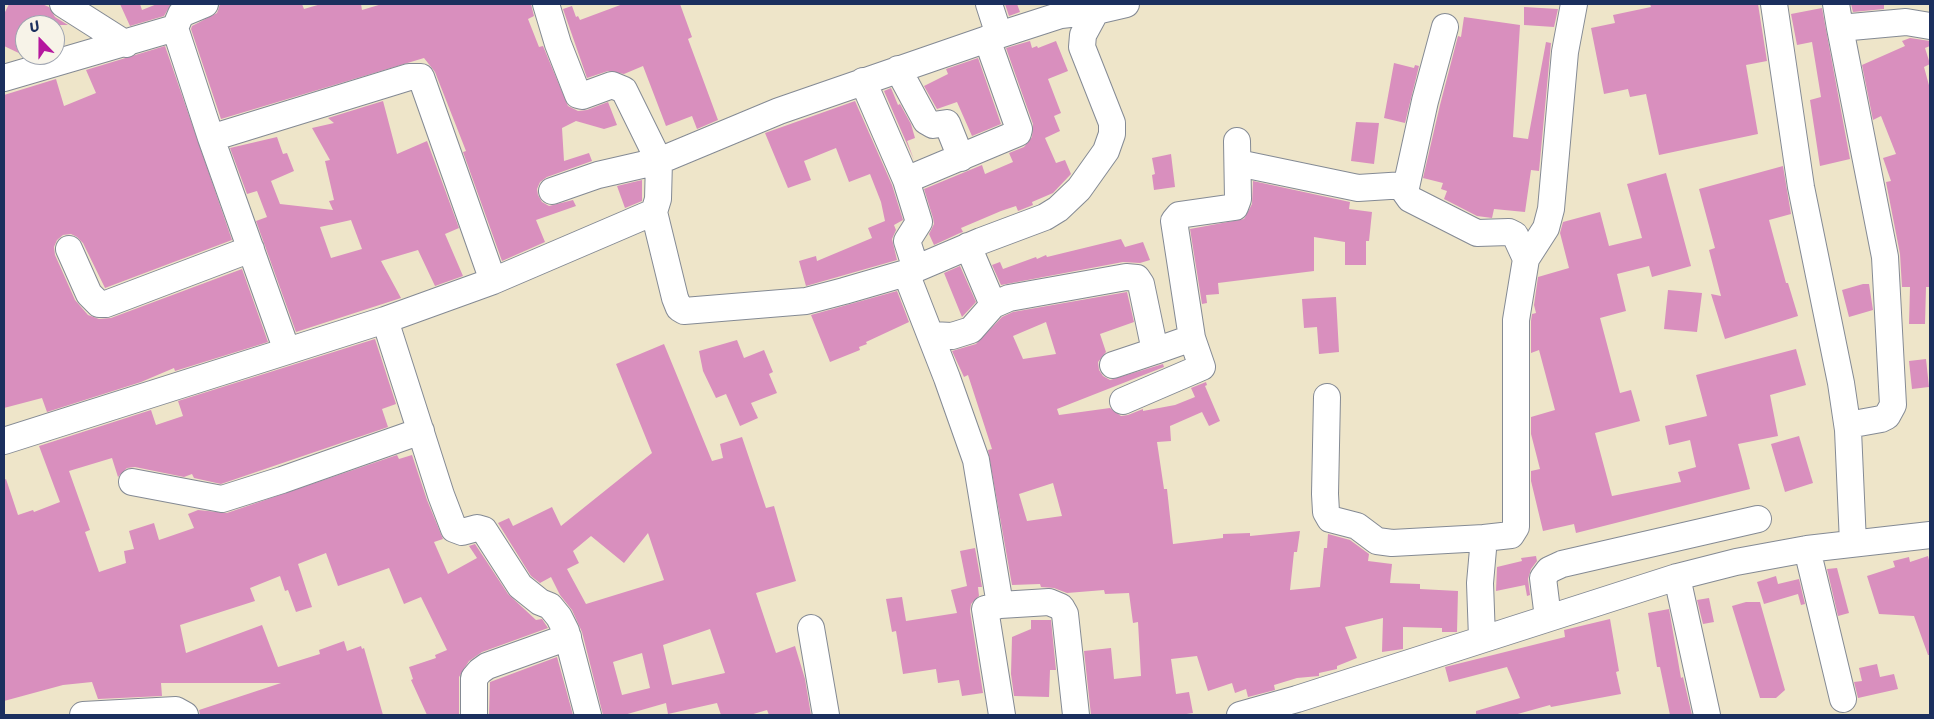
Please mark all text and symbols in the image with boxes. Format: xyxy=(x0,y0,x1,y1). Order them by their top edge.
text: U xyxy=(26,13,44,40)
north arrow xyxy=(15,15,65,65)

